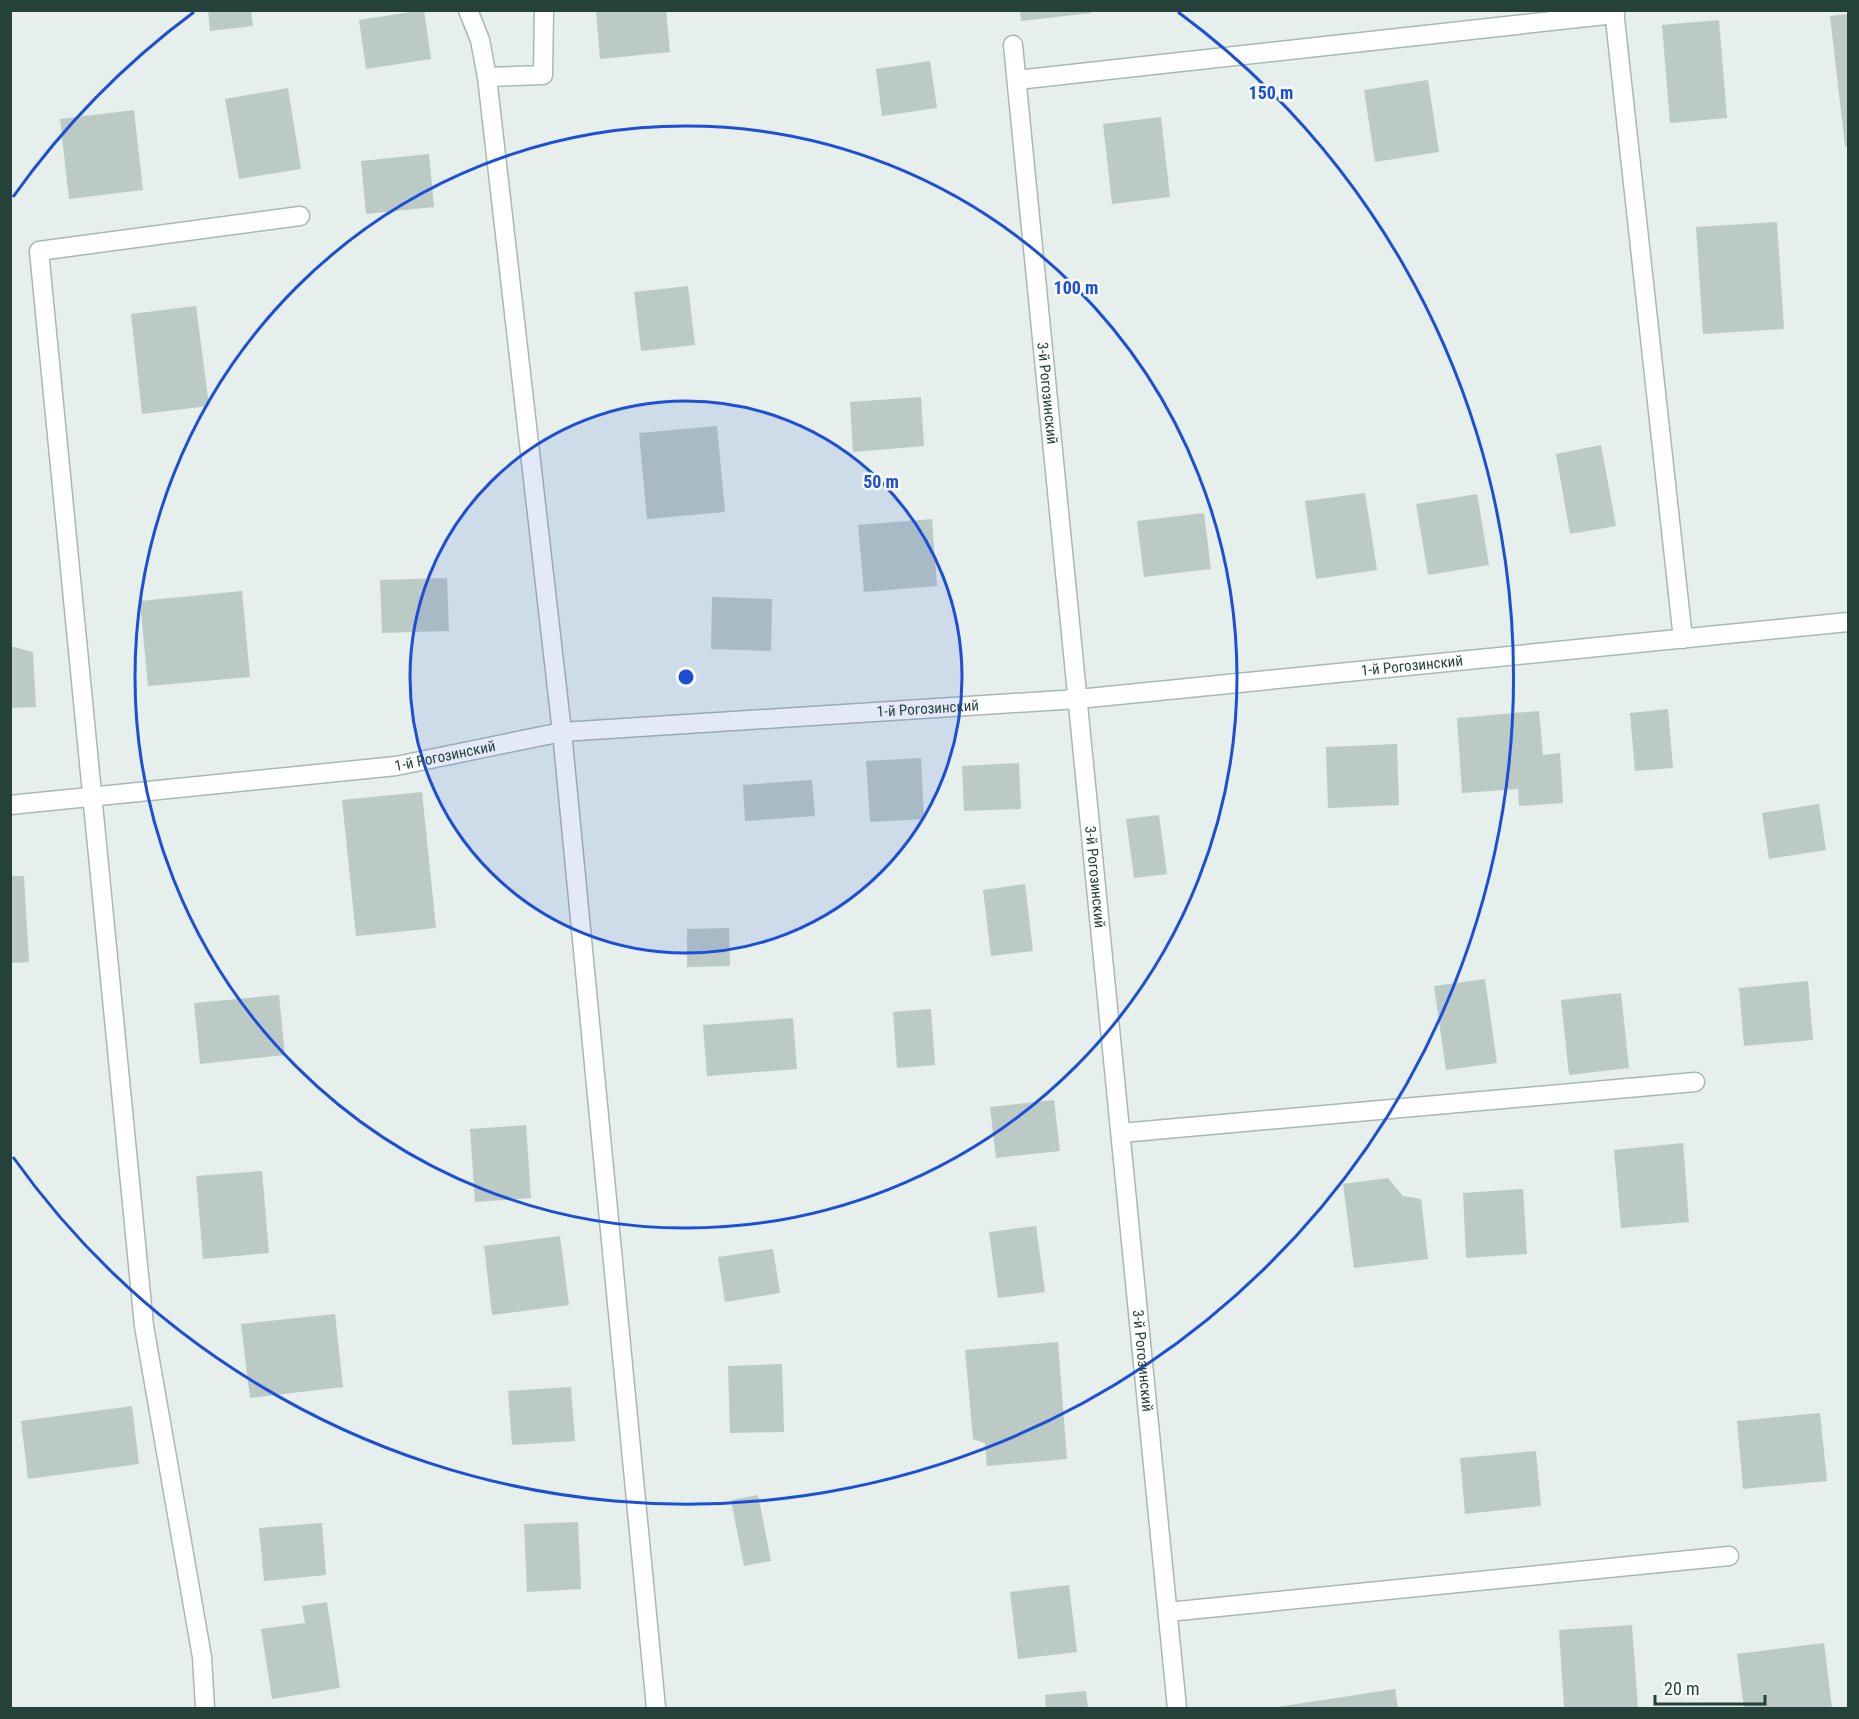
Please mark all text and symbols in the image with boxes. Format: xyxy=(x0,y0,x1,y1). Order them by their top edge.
text: 150 m xyxy=(1249,82,1293,103)
text: 100 m xyxy=(1054,277,1098,298)
street label: 3-й Рогозинский xyxy=(1033,341,1061,445)
text: 50 m xyxy=(863,471,899,492)
street label: 1-й Рогозинский xyxy=(1360,652,1464,680)
centre of rings xyxy=(676,667,696,687)
street label: 1-й Рогозинский xyxy=(876,696,979,721)
street label: 1-й Рогозинский xyxy=(393,737,497,775)
street label: 3-й Рогозинский xyxy=(1081,825,1109,929)
street label: 3-й Рогозинский xyxy=(1129,1309,1157,1412)
scale bar xyxy=(1655,1668,1764,1706)
text: 20 m xyxy=(1664,1678,1699,1699)

